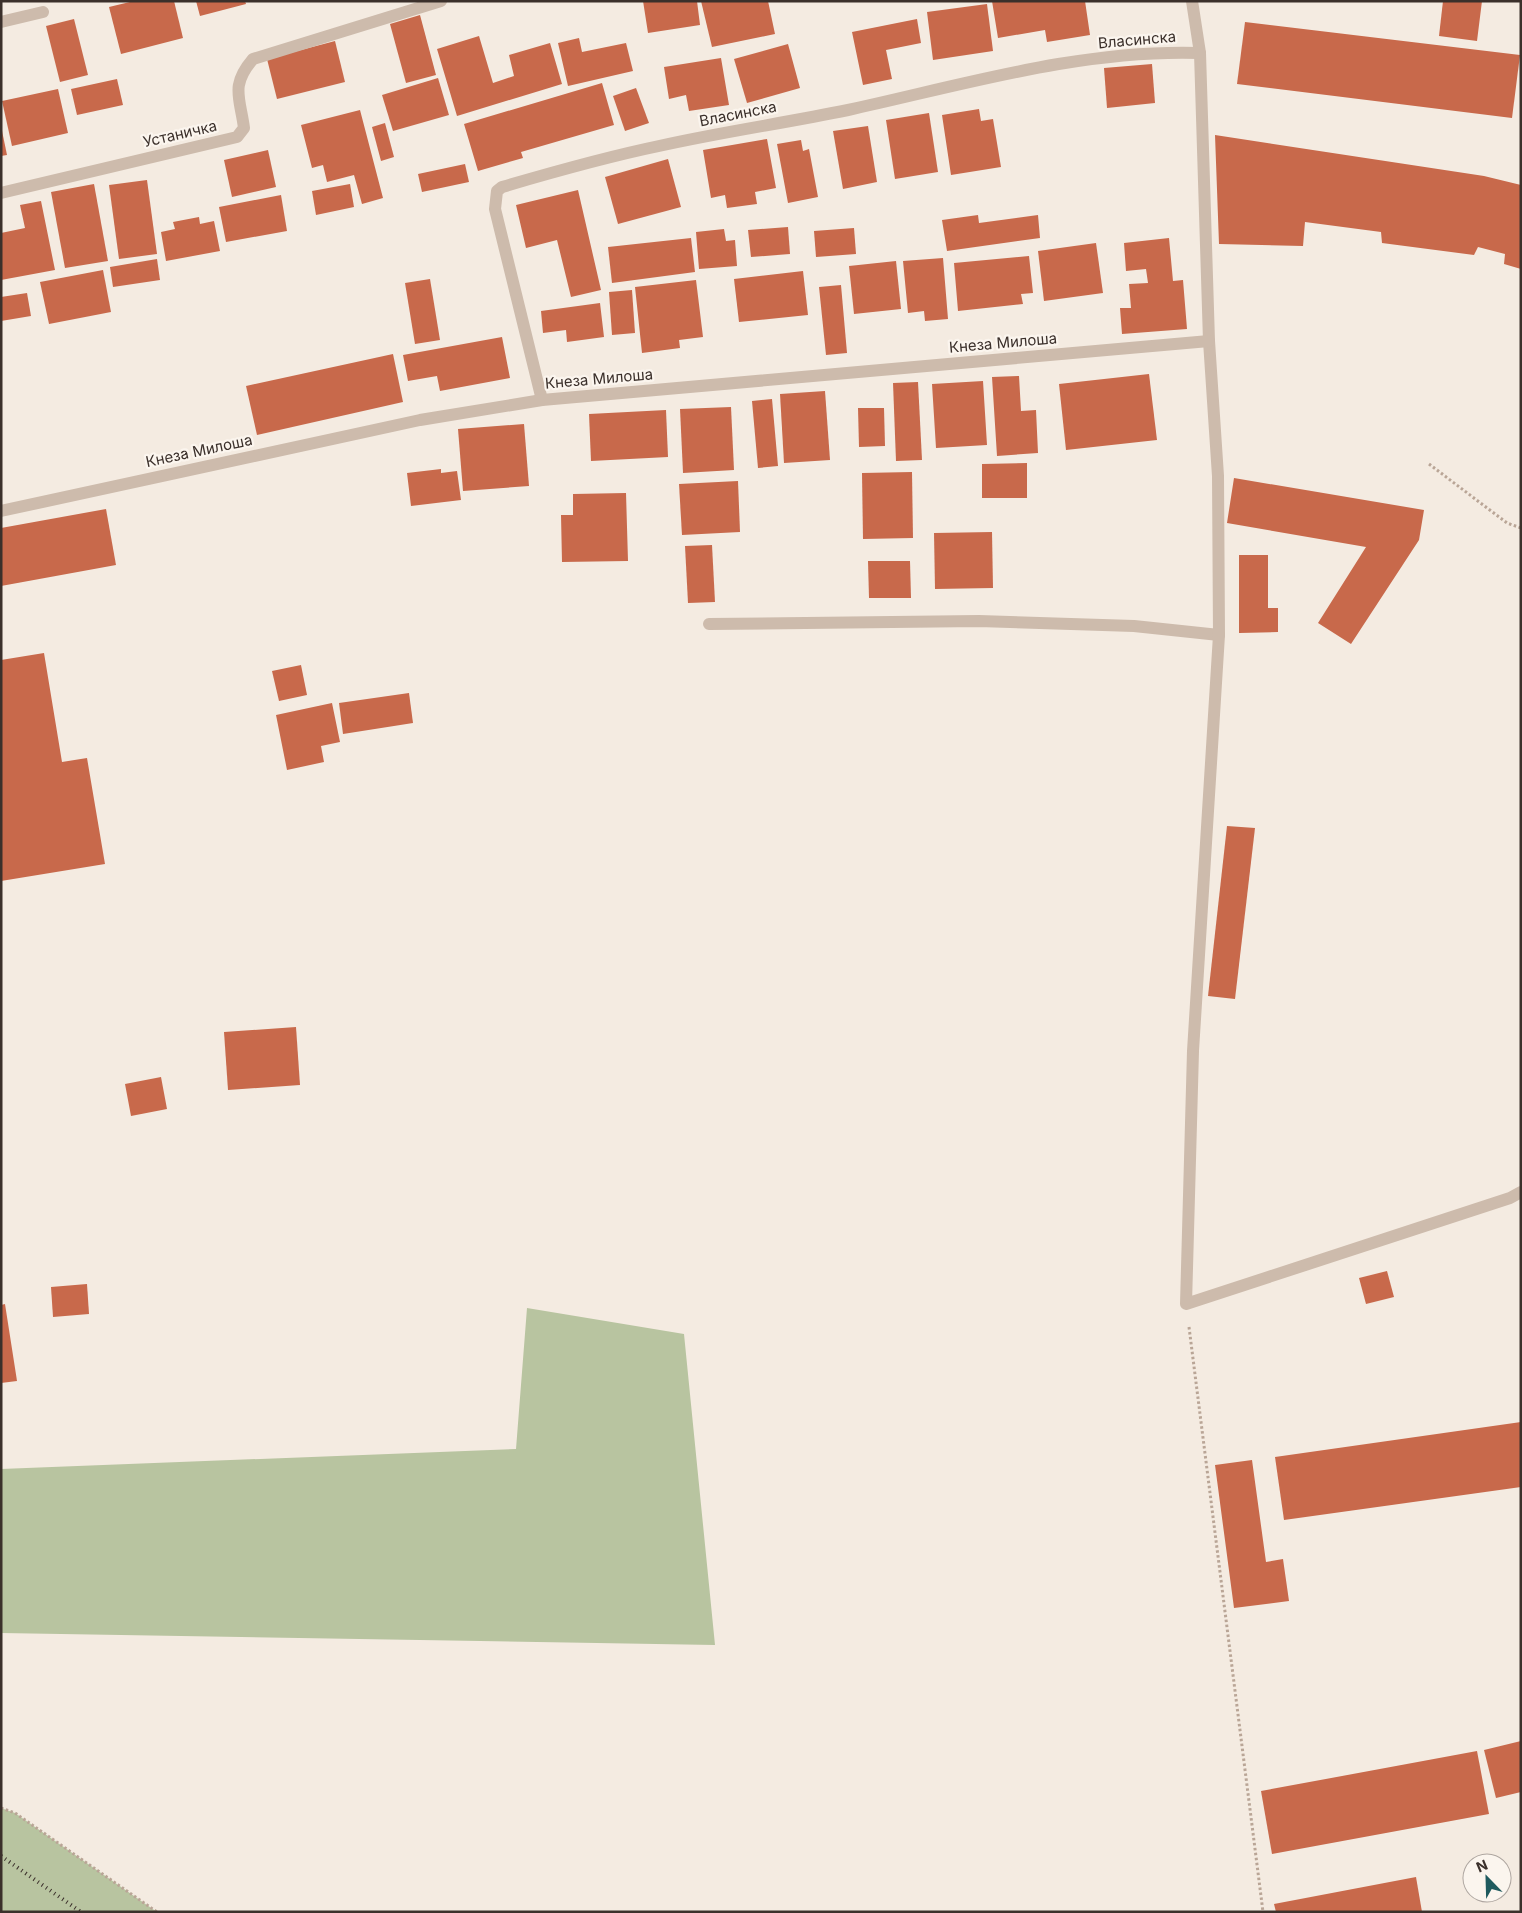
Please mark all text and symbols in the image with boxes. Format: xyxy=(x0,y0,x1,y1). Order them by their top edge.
street label: Власинска xyxy=(1097,27,1177,52)
street label: Власинска xyxy=(698,97,778,130)
street label: Устаничка xyxy=(141,116,219,151)
street label: Кнеза Милоша xyxy=(948,328,1058,357)
street label: Кнеза Милоша xyxy=(544,364,654,393)
street label: Кнеза Милоша xyxy=(144,430,254,471)
north arrow xyxy=(1462,1853,1512,1903)
text: N xyxy=(1473,1856,1490,1875)

